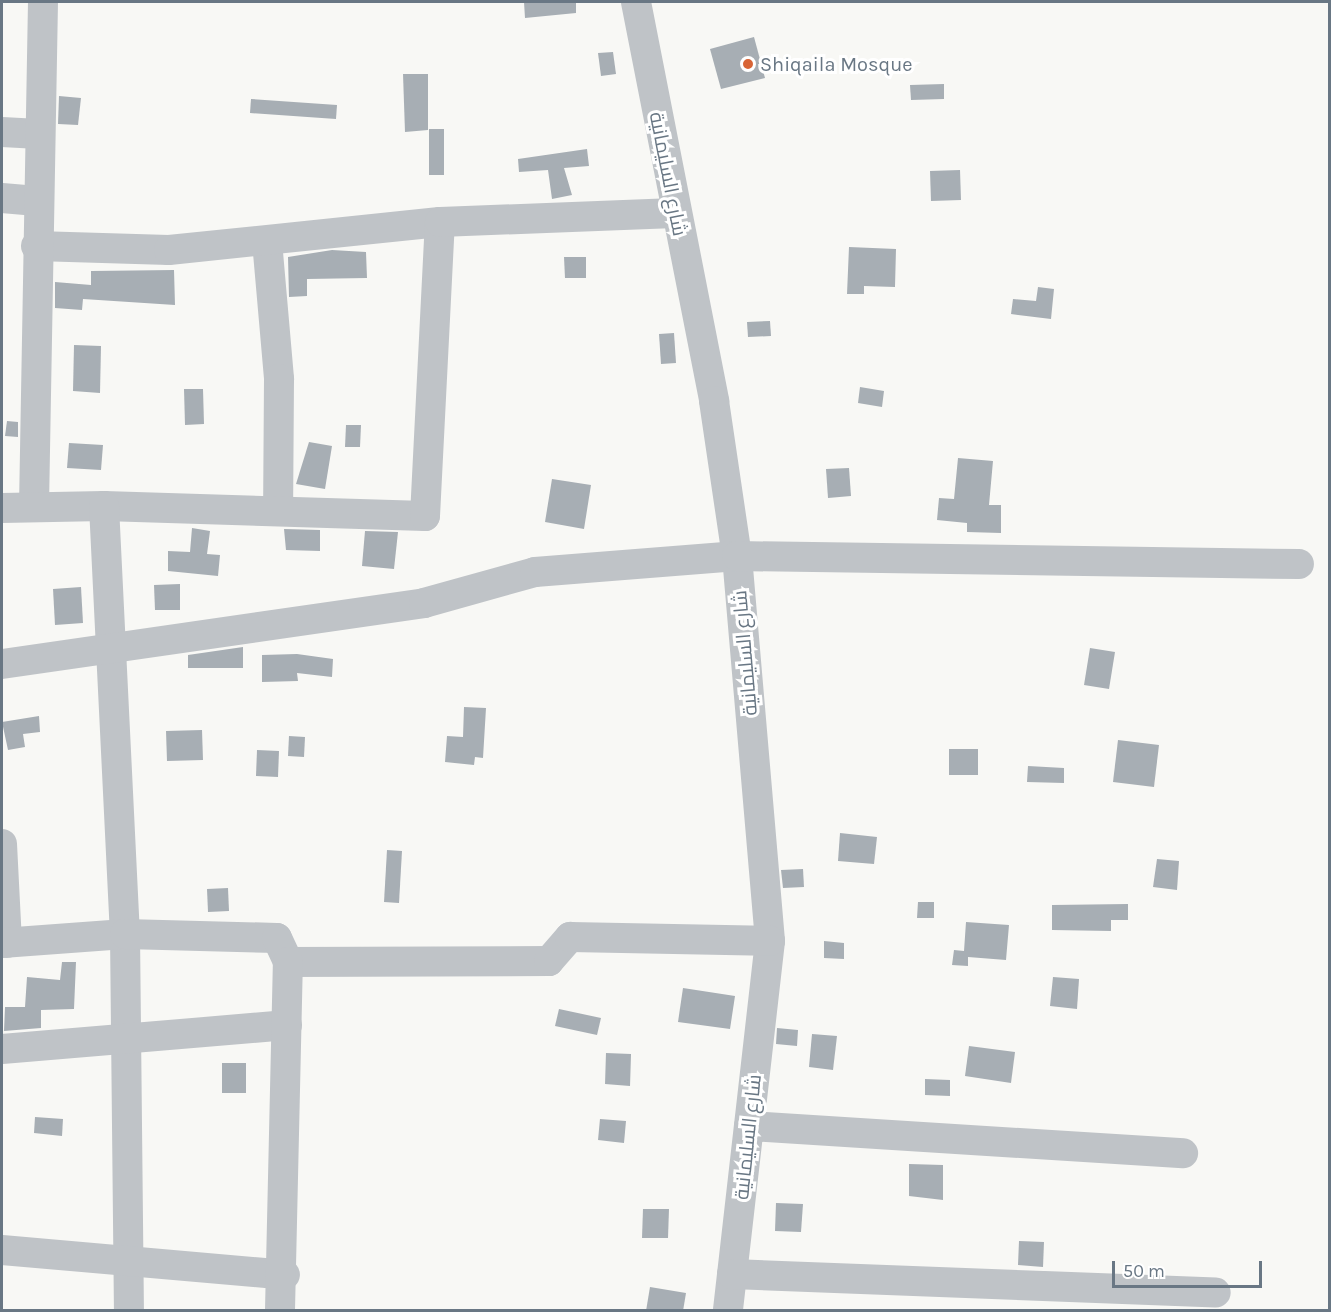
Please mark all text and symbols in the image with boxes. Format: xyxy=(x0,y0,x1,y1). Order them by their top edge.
place label: Shiqaila Mosque xyxy=(760,52,913,76)
marker: Shiqaila Mosque xyxy=(741,57,755,71)
street label: شارع السليمانية xyxy=(644,110,692,238)
street label: شارع السليمانية xyxy=(728,589,762,717)
street label: شارع السليمانية xyxy=(729,1073,767,1201)
scale bar xyxy=(1115,1249,1265,1287)
text: 50 m xyxy=(1123,1260,1165,1282)

